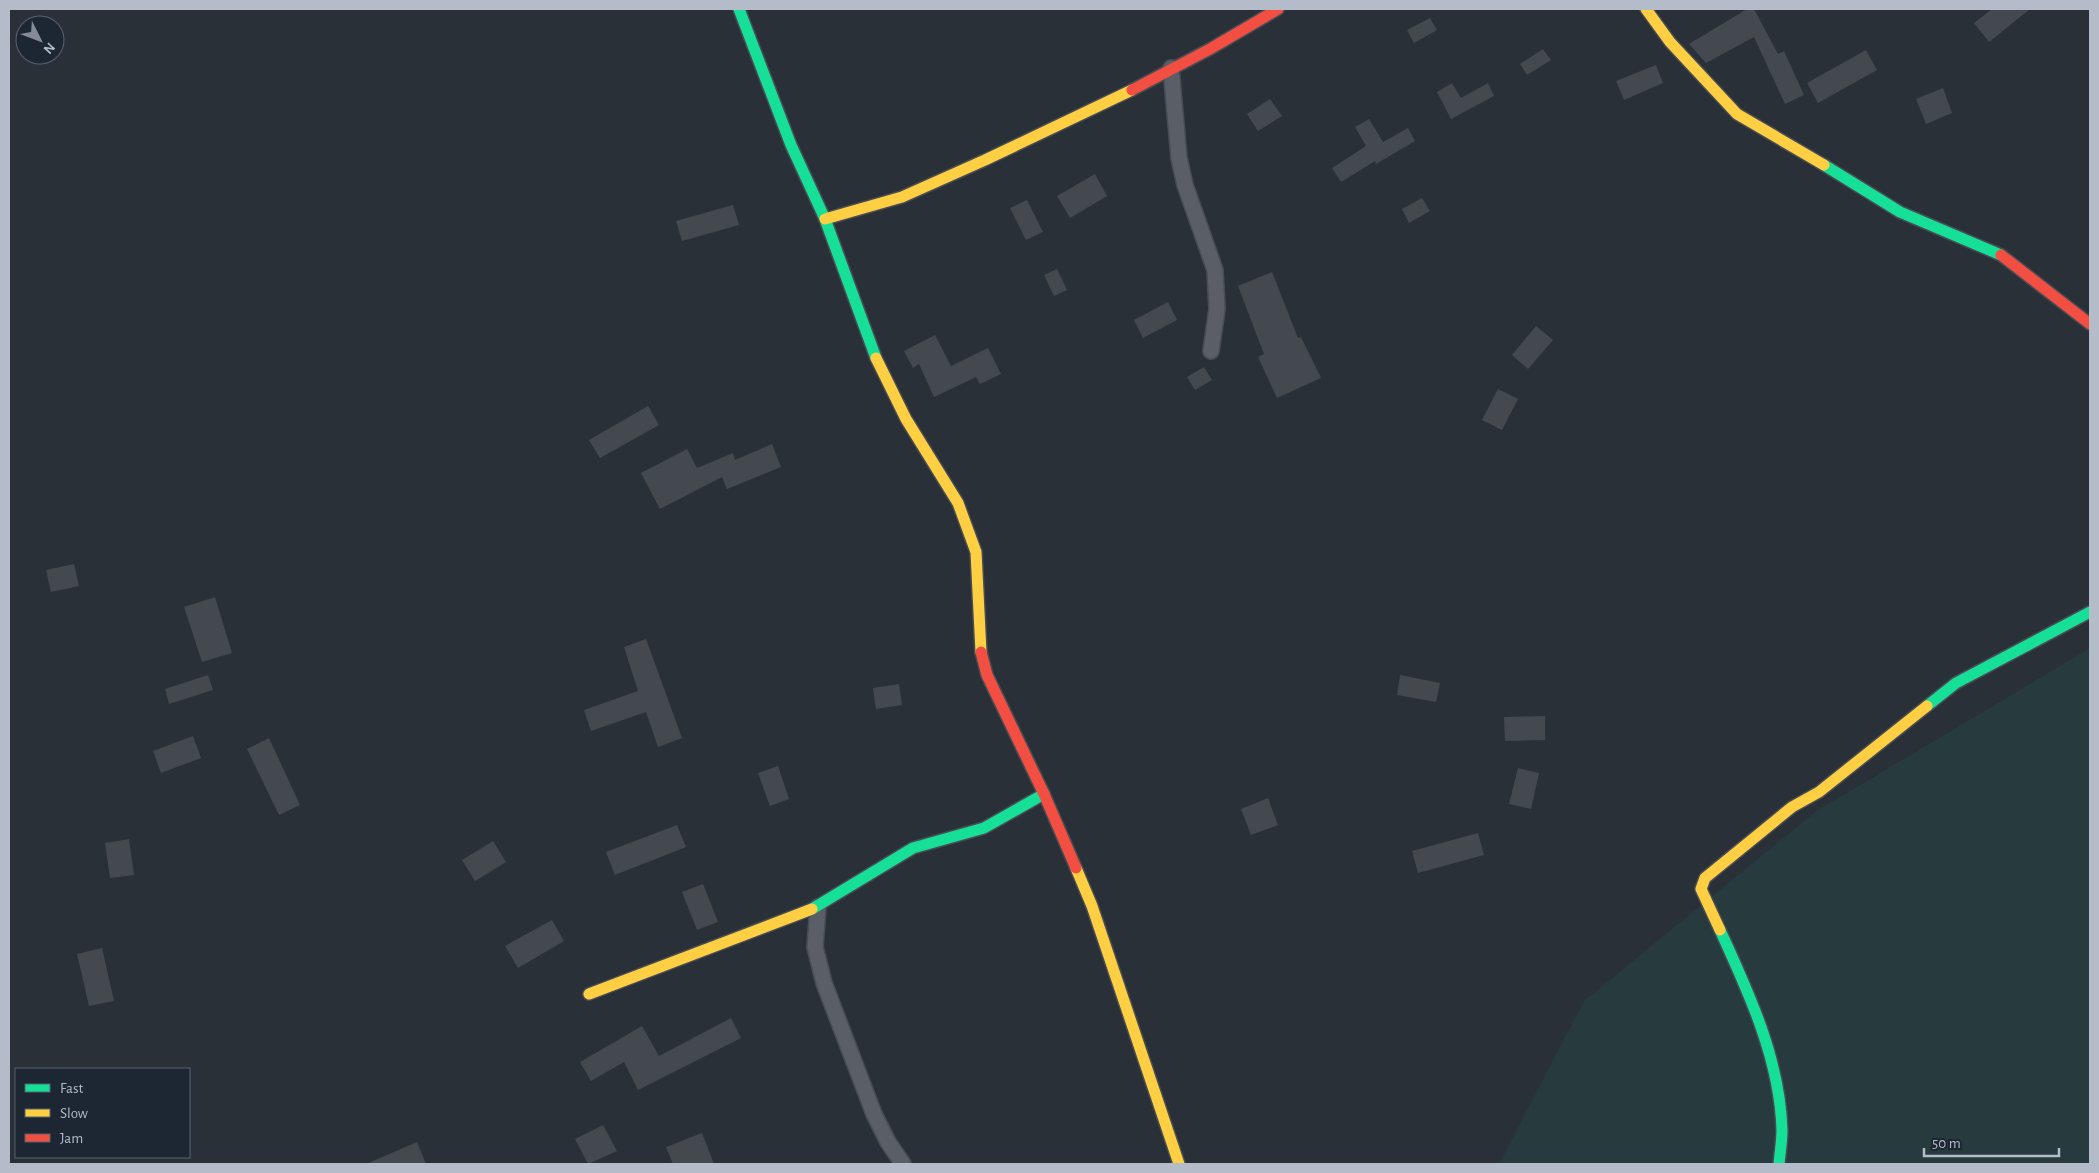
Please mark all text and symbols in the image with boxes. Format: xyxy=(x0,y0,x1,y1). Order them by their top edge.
north arrow xyxy=(15,15,65,65)
text: N xyxy=(40,40,57,56)
legend xyxy=(15,1068,190,1158)
text: Fast xyxy=(60,1081,84,1096)
text: Slow xyxy=(60,1106,88,1121)
scale bar xyxy=(1924,1126,2059,1158)
text: Jam xyxy=(60,1131,83,1146)
text: 50 m xyxy=(1932,1136,1961,1151)

